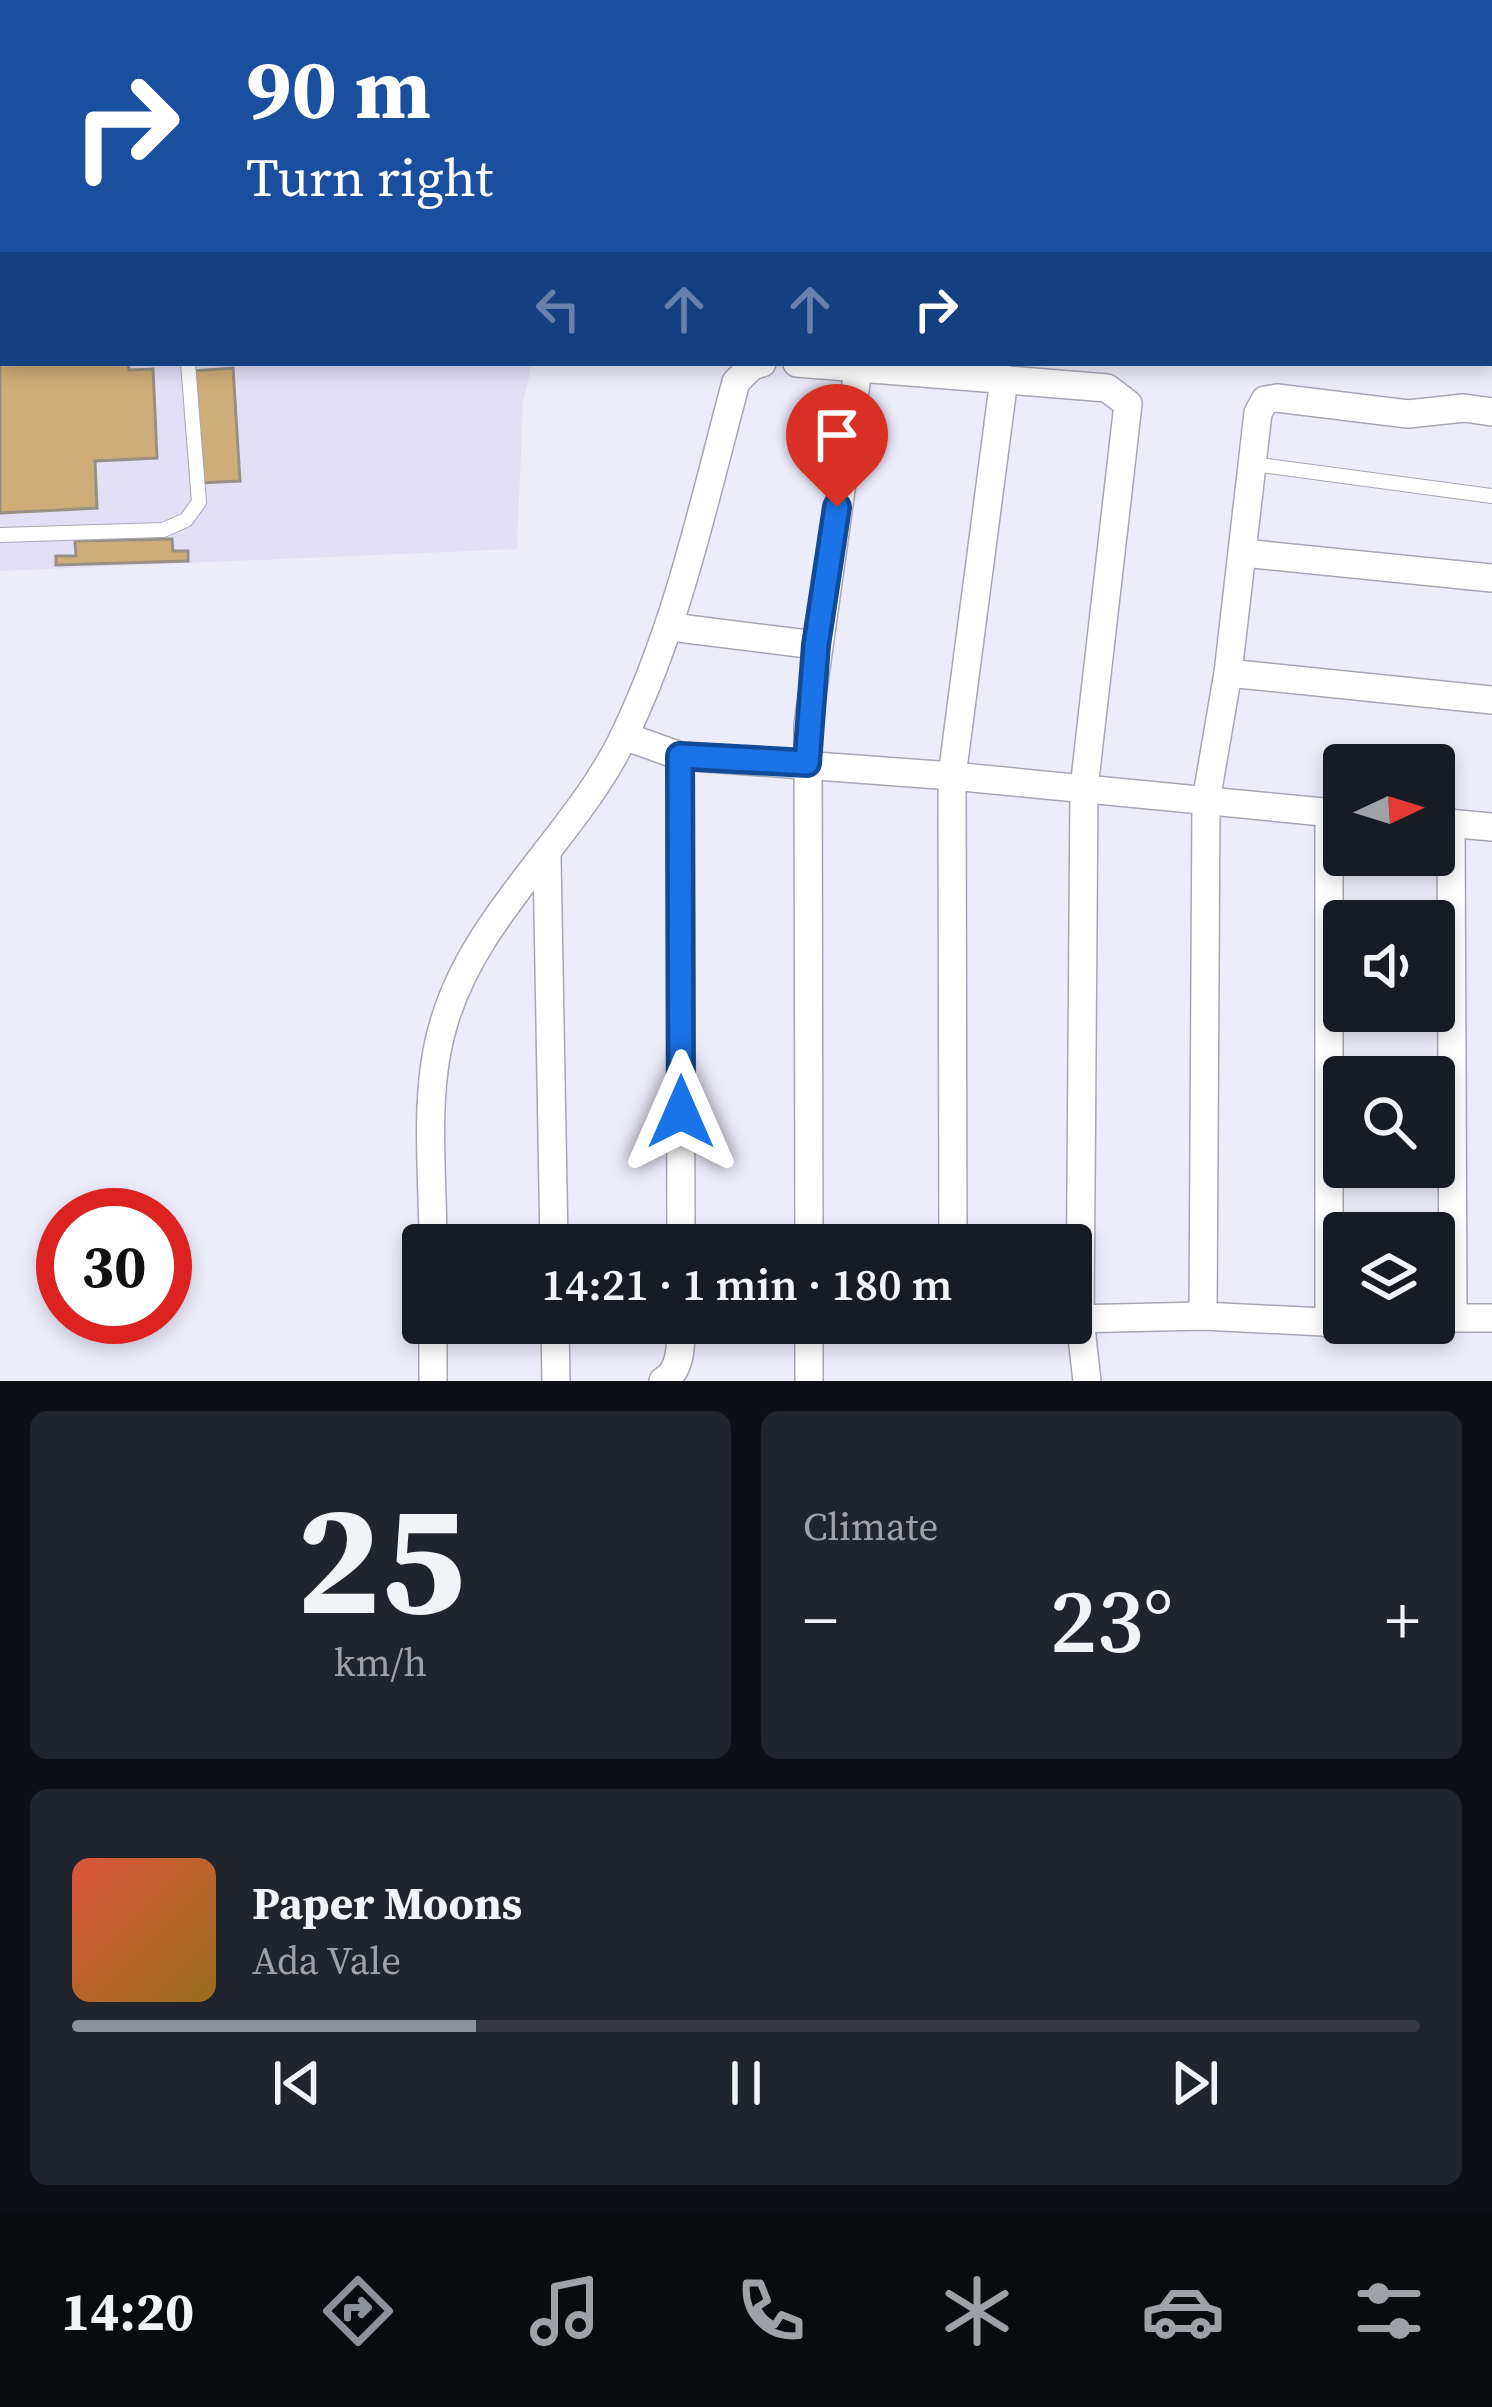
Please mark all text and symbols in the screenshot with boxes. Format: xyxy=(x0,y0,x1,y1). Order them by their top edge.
text: 90 m xyxy=(246,31,431,146)
icon: right xyxy=(48,48,204,204)
text: Turn right xyxy=(246,140,493,214)
icon: left xyxy=(525,276,591,342)
icon: ahead xyxy=(651,276,717,342)
icon: ahead xyxy=(777,276,843,342)
icon: right xyxy=(903,276,969,342)
pin xyxy=(786,384,888,507)
icon: arrive xyxy=(804,402,870,468)
north arrow xyxy=(1323,744,1455,876)
map controls xyxy=(1323,744,1455,1344)
button: sound xyxy=(1323,900,1455,1032)
position arrow xyxy=(618,1049,744,1175)
button: search xyxy=(1323,1056,1455,1188)
speed limit sign: 30 xyxy=(36,1188,192,1344)
button: layers xyxy=(1323,1212,1455,1344)
text: 14:21 · 1 min · 180 m xyxy=(542,1253,952,1315)
text: 25 xyxy=(296,1451,465,1665)
text: Climate xyxy=(803,1500,938,1553)
text: 23° xyxy=(1050,1559,1173,1682)
text: − xyxy=(803,1575,838,1665)
text: + xyxy=(1385,1575,1420,1665)
text: km/h xyxy=(334,1636,427,1689)
text: Paper Moons xyxy=(252,1872,522,1934)
text: Ada Vale xyxy=(252,1934,401,1987)
icon: previous xyxy=(264,2050,330,2116)
icon: pause xyxy=(713,2050,779,2116)
icon: next xyxy=(1162,2050,1228,2116)
icon: directions xyxy=(316,2269,400,2353)
icon: music xyxy=(523,2269,607,2353)
icon: phone xyxy=(729,2269,813,2353)
icon: climate xyxy=(935,2269,1019,2353)
icon: car xyxy=(1141,2269,1225,2353)
icon: filters xyxy=(1347,2269,1431,2353)
text: 14:20 xyxy=(61,2274,194,2348)

